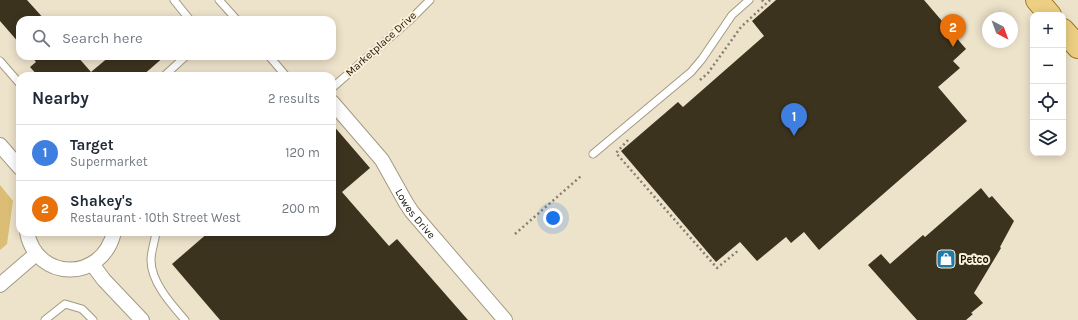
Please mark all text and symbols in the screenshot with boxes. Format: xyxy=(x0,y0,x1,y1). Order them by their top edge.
street label: Marketplace Drive xyxy=(343,9,419,79)
north arrow xyxy=(982,12,1018,48)
map controls xyxy=(1030,12,1066,156)
button: + xyxy=(1030,12,1066,48)
pin: 2 xyxy=(940,14,966,47)
search box xyxy=(16,16,336,60)
icon: search xyxy=(30,27,52,49)
text: Search here xyxy=(62,29,143,47)
button: − xyxy=(1030,48,1066,84)
button: locate xyxy=(1030,84,1066,120)
text: Nearby xyxy=(32,88,89,108)
text: 2 results xyxy=(268,91,320,106)
pin: 1 xyxy=(781,103,807,136)
button: layers xyxy=(1030,120,1066,156)
text: Target xyxy=(70,136,114,154)
text: 1 xyxy=(43,145,47,160)
text: 120 m xyxy=(285,145,320,160)
text: Supermarket xyxy=(70,154,148,169)
street label: Lowes Drive xyxy=(393,186,439,241)
text: Shakey's xyxy=(70,192,133,210)
text: 2 xyxy=(41,201,49,216)
text: 200 m xyxy=(282,201,320,216)
your location xyxy=(543,208,563,228)
text: Restaurant · 10th Street West xyxy=(70,210,241,225)
shop icon: Petco xyxy=(935,248,957,270)
place label: Petco xyxy=(960,253,989,266)

